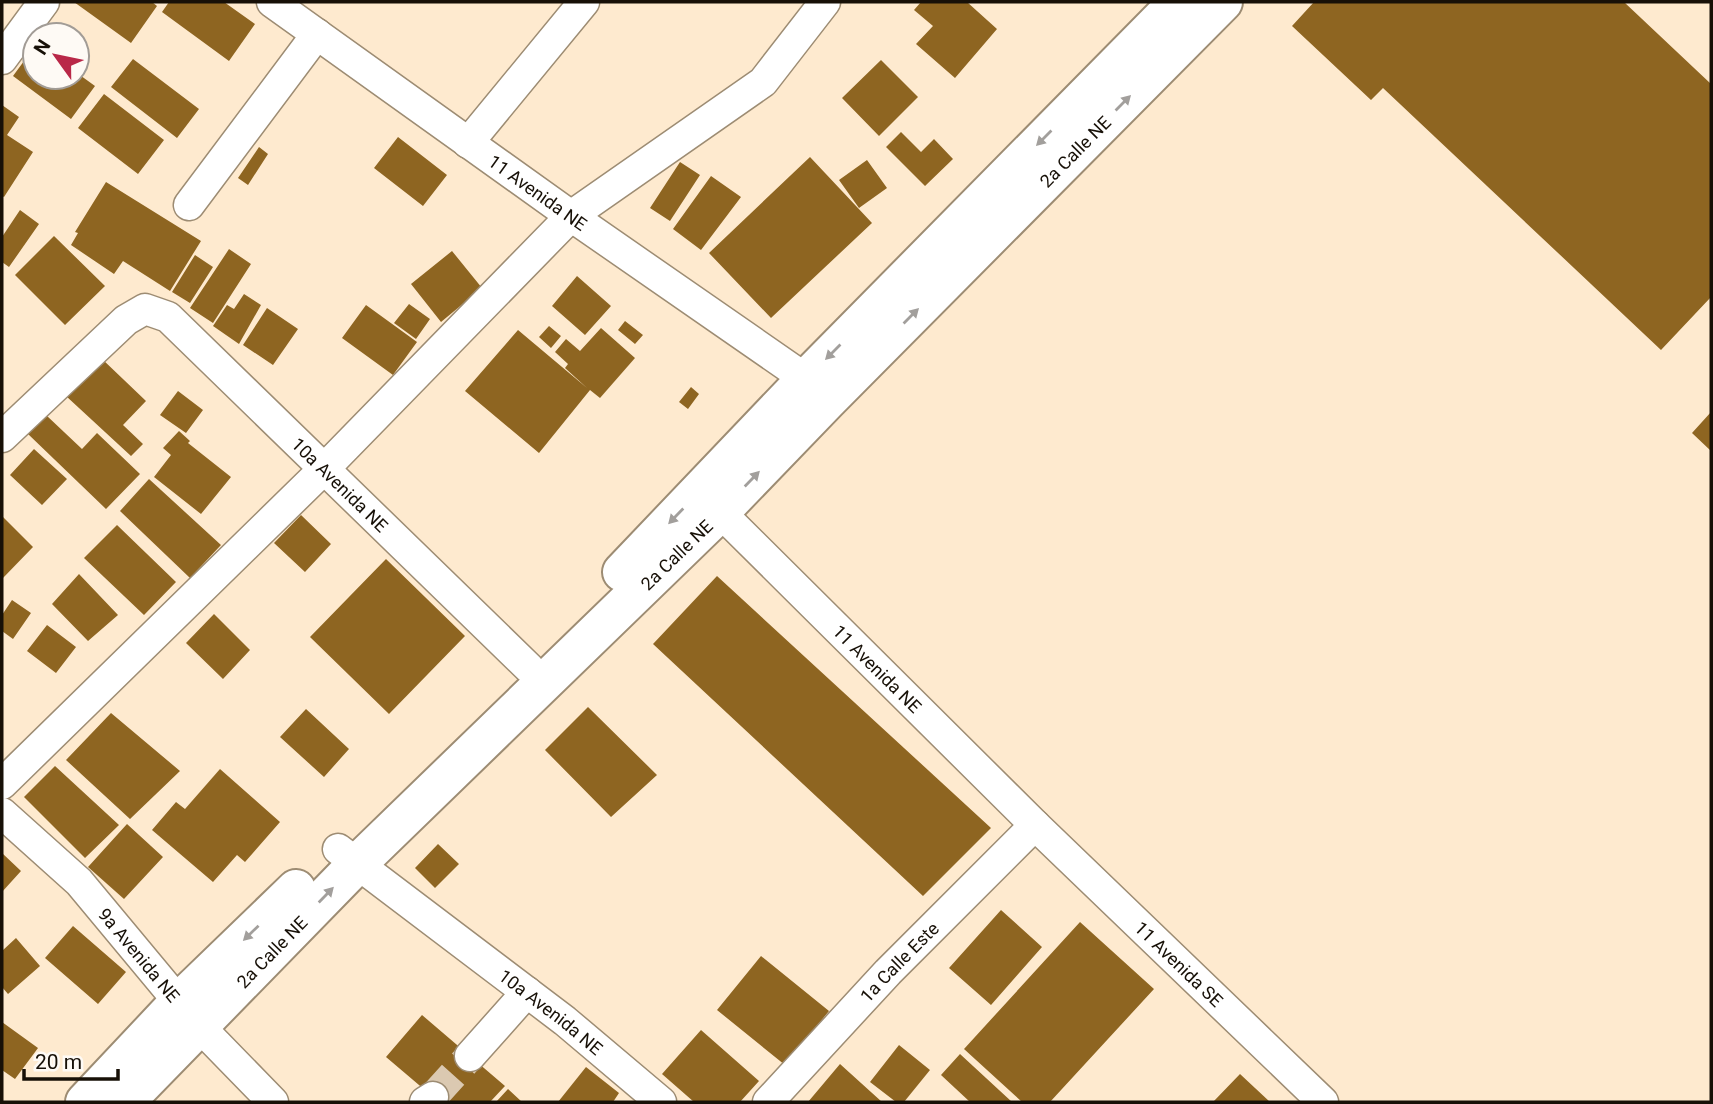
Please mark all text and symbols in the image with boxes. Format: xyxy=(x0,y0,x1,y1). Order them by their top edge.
north arrow xyxy=(21,21,91,91)
text: N xyxy=(29,35,55,59)
one-way arrow xyxy=(1114,95,1130,112)
street label: 2a Calle NE xyxy=(1035,111,1115,191)
one-way arrow xyxy=(1036,129,1053,146)
street label: 11 Avenida NE xyxy=(485,150,591,235)
one-way arrow xyxy=(902,308,919,325)
one-way arrow xyxy=(825,344,841,360)
street label: 10a Avenida NE xyxy=(288,433,393,536)
one-way arrow xyxy=(743,471,759,488)
one-way arrow xyxy=(667,508,684,525)
street label: 2a Calle NE xyxy=(636,515,716,594)
street label: 11 Avenida NE xyxy=(829,620,926,717)
one-way arrow xyxy=(318,887,334,904)
street label: 9a Avenida NE xyxy=(94,904,185,1006)
street label: 2a Calle NE xyxy=(232,911,311,992)
street label: 1a Calle Este xyxy=(855,917,943,1006)
street label: 11 Avenida SE xyxy=(1131,917,1227,1011)
one-way arrow xyxy=(243,924,260,940)
street label: 10a Avenida NE xyxy=(495,964,607,1059)
scale bar xyxy=(24,1038,119,1082)
text: 20 m xyxy=(35,1050,82,1074)

